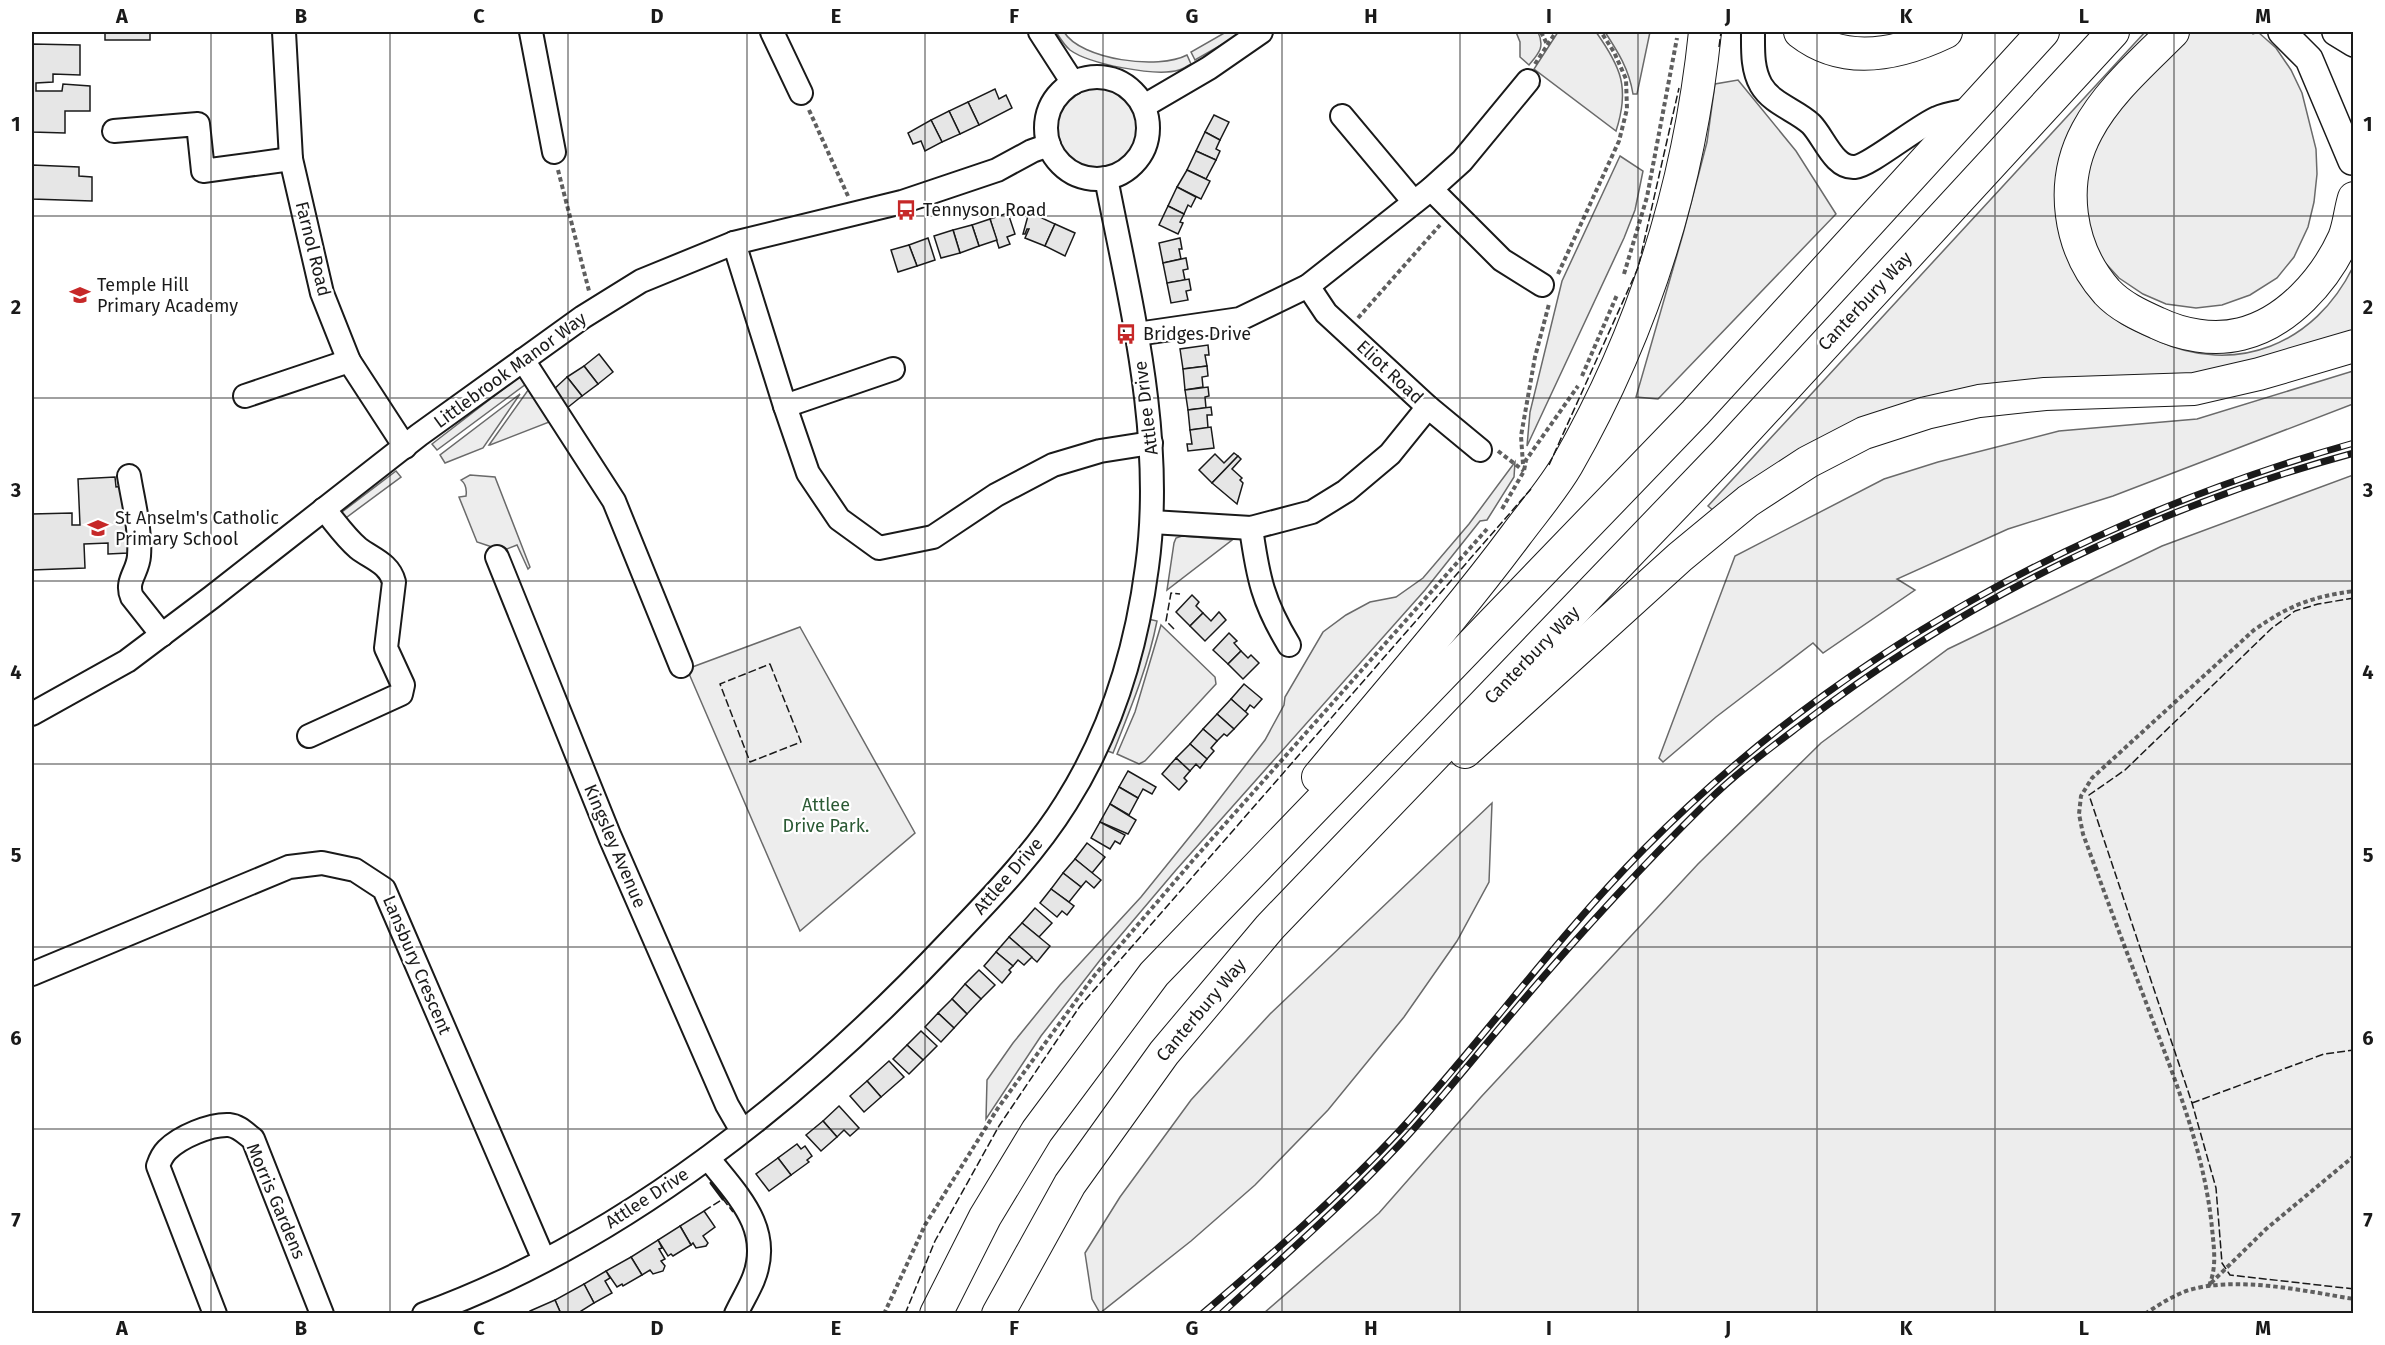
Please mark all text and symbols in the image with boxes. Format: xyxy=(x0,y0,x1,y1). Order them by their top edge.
text: A xyxy=(115,4,129,28)
text: B xyxy=(295,4,307,28)
text: C xyxy=(473,4,485,28)
text: D xyxy=(650,4,664,28)
text: E xyxy=(831,4,841,28)
text: F xyxy=(1009,4,1019,28)
text: G xyxy=(1186,4,1198,28)
text: H xyxy=(1364,4,1378,28)
text: I xyxy=(1546,4,1552,28)
text: J xyxy=(1724,4,1731,28)
text: K xyxy=(1900,4,1913,28)
text: L xyxy=(2079,4,2089,28)
text: M xyxy=(2255,4,2271,28)
text: 1 xyxy=(11,112,21,136)
text: 1 xyxy=(2363,112,2373,136)
bus stop icon: Tennyson Road xyxy=(894,198,918,222)
street label: Farnol Road xyxy=(291,199,335,299)
place label: Tennyson Road xyxy=(923,199,1047,221)
street label: Canterbury Way xyxy=(1813,247,1917,355)
place label: Temple Hill Primary Academy xyxy=(97,274,238,317)
school or university icon: Temple Hill Primary Academy xyxy=(68,283,92,307)
text: 2 xyxy=(11,295,21,319)
text: 2 xyxy=(2363,295,2373,319)
street label: Littlebrook Manor Way xyxy=(429,307,591,433)
bus stop icon: Bridges Drive xyxy=(1114,322,1138,346)
place label: Bridges Drive xyxy=(1143,323,1251,345)
street label: Eliot Road xyxy=(1352,336,1428,408)
street label: Attlee Drive xyxy=(1129,360,1163,456)
text: 3 xyxy=(10,478,21,502)
text: 3 xyxy=(2362,478,2373,502)
place label: St Anselm's Catholic Primary School xyxy=(115,507,279,550)
school or university icon: St Anselm's Catholic Primary School xyxy=(86,516,110,540)
street label: Canterbury Way xyxy=(1480,601,1584,709)
text: 4 xyxy=(10,660,22,684)
text: 4 xyxy=(2362,660,2374,684)
street label: Kingsley Avenue xyxy=(579,781,651,911)
park label: Attlee Drive Park. xyxy=(783,794,869,837)
street label: Attlee Drive xyxy=(969,833,1047,919)
text: 5 xyxy=(11,843,22,867)
text: 5 xyxy=(2363,843,2374,867)
street label: Lansbury Crescent xyxy=(378,892,456,1038)
street label: Canterbury Way xyxy=(1152,954,1251,1066)
text: 6 xyxy=(10,1026,22,1050)
text: 6 xyxy=(2362,1026,2374,1050)
street label: Morris Gardens xyxy=(242,1140,310,1262)
street label: Attlee Drive xyxy=(601,1163,693,1233)
text: 7 xyxy=(11,1208,21,1232)
text: 7 xyxy=(2363,1208,2373,1232)
text: A xyxy=(115,1316,129,1340)
text: B xyxy=(295,1316,307,1340)
text: C xyxy=(473,1316,485,1340)
text: D xyxy=(650,1316,664,1340)
text: E xyxy=(831,1316,841,1340)
text: F xyxy=(1009,1316,1019,1340)
text: G xyxy=(1186,1316,1198,1340)
text: H xyxy=(1364,1316,1378,1340)
text: I xyxy=(1546,1316,1552,1340)
text: J xyxy=(1724,1316,1731,1340)
text: K xyxy=(1900,1316,1913,1340)
text: L xyxy=(2079,1316,2089,1340)
text: M xyxy=(2255,1316,2271,1340)

